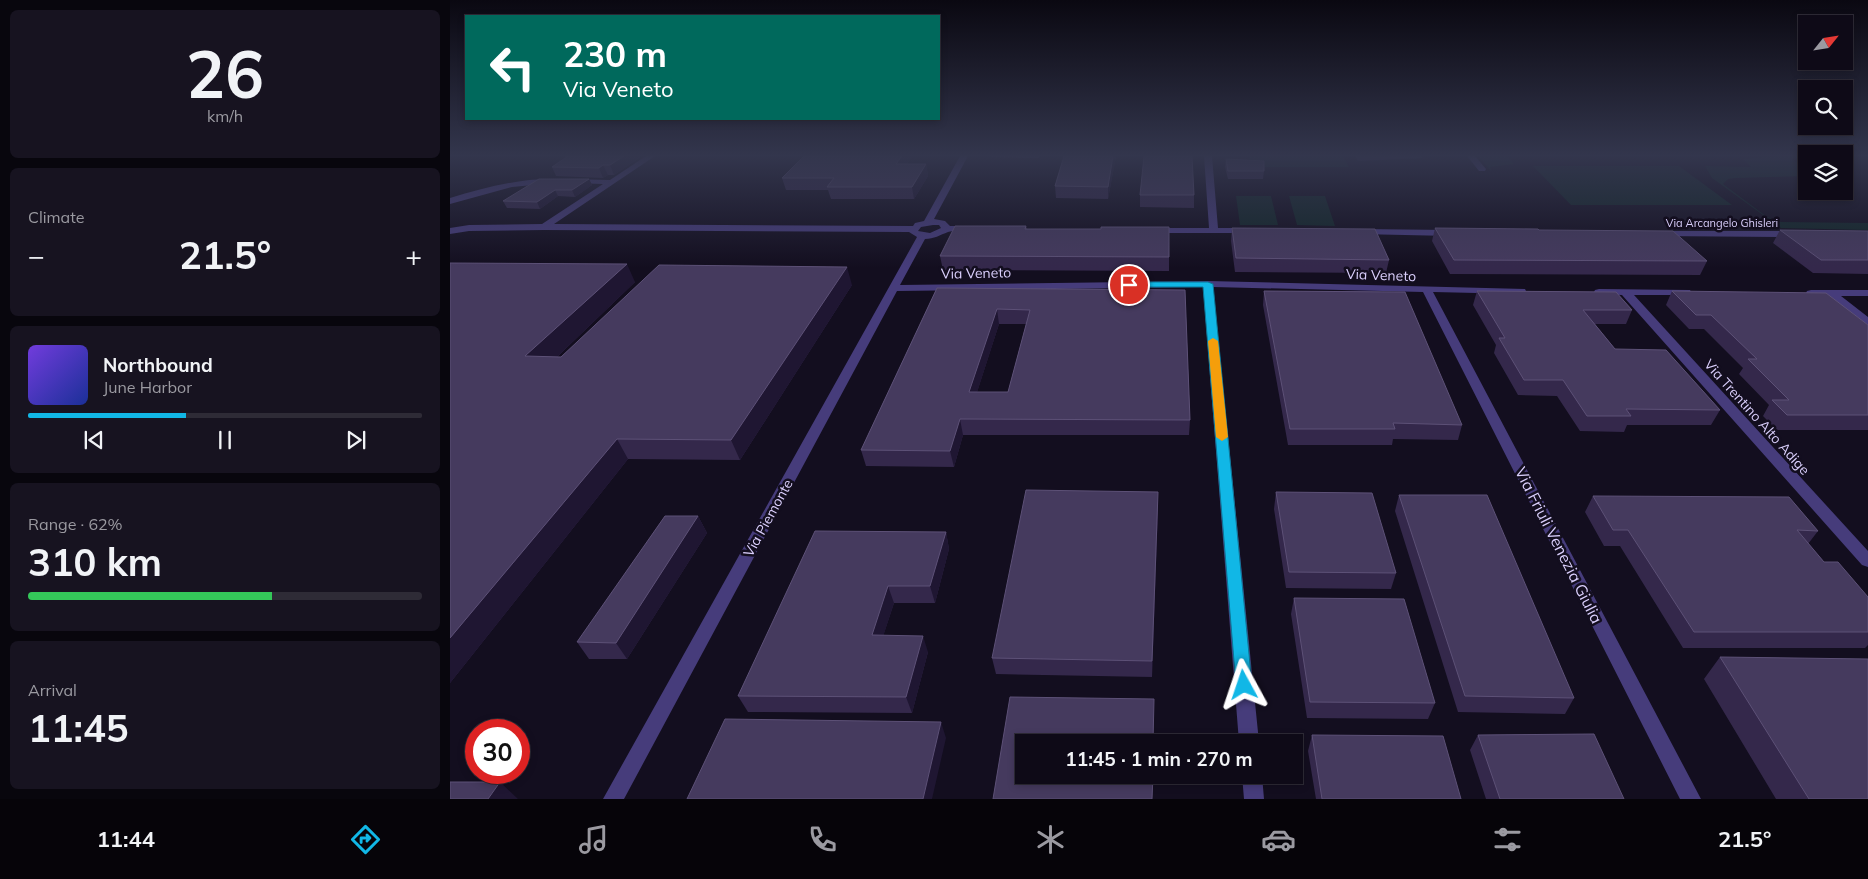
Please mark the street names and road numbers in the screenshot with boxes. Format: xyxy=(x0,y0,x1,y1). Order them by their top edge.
street label: Via Arcangelo Ghisleri xyxy=(1666,216,1778,230)
street label: Via Veneto xyxy=(941,263,1011,283)
street label: Via Veneto xyxy=(1346,265,1416,285)
street label: Via Trentino Alto Adige xyxy=(1700,355,1814,479)
street label: Via Friuli Venezia Giulia xyxy=(1511,463,1607,627)
street label: Via Piemonte xyxy=(739,476,797,560)

